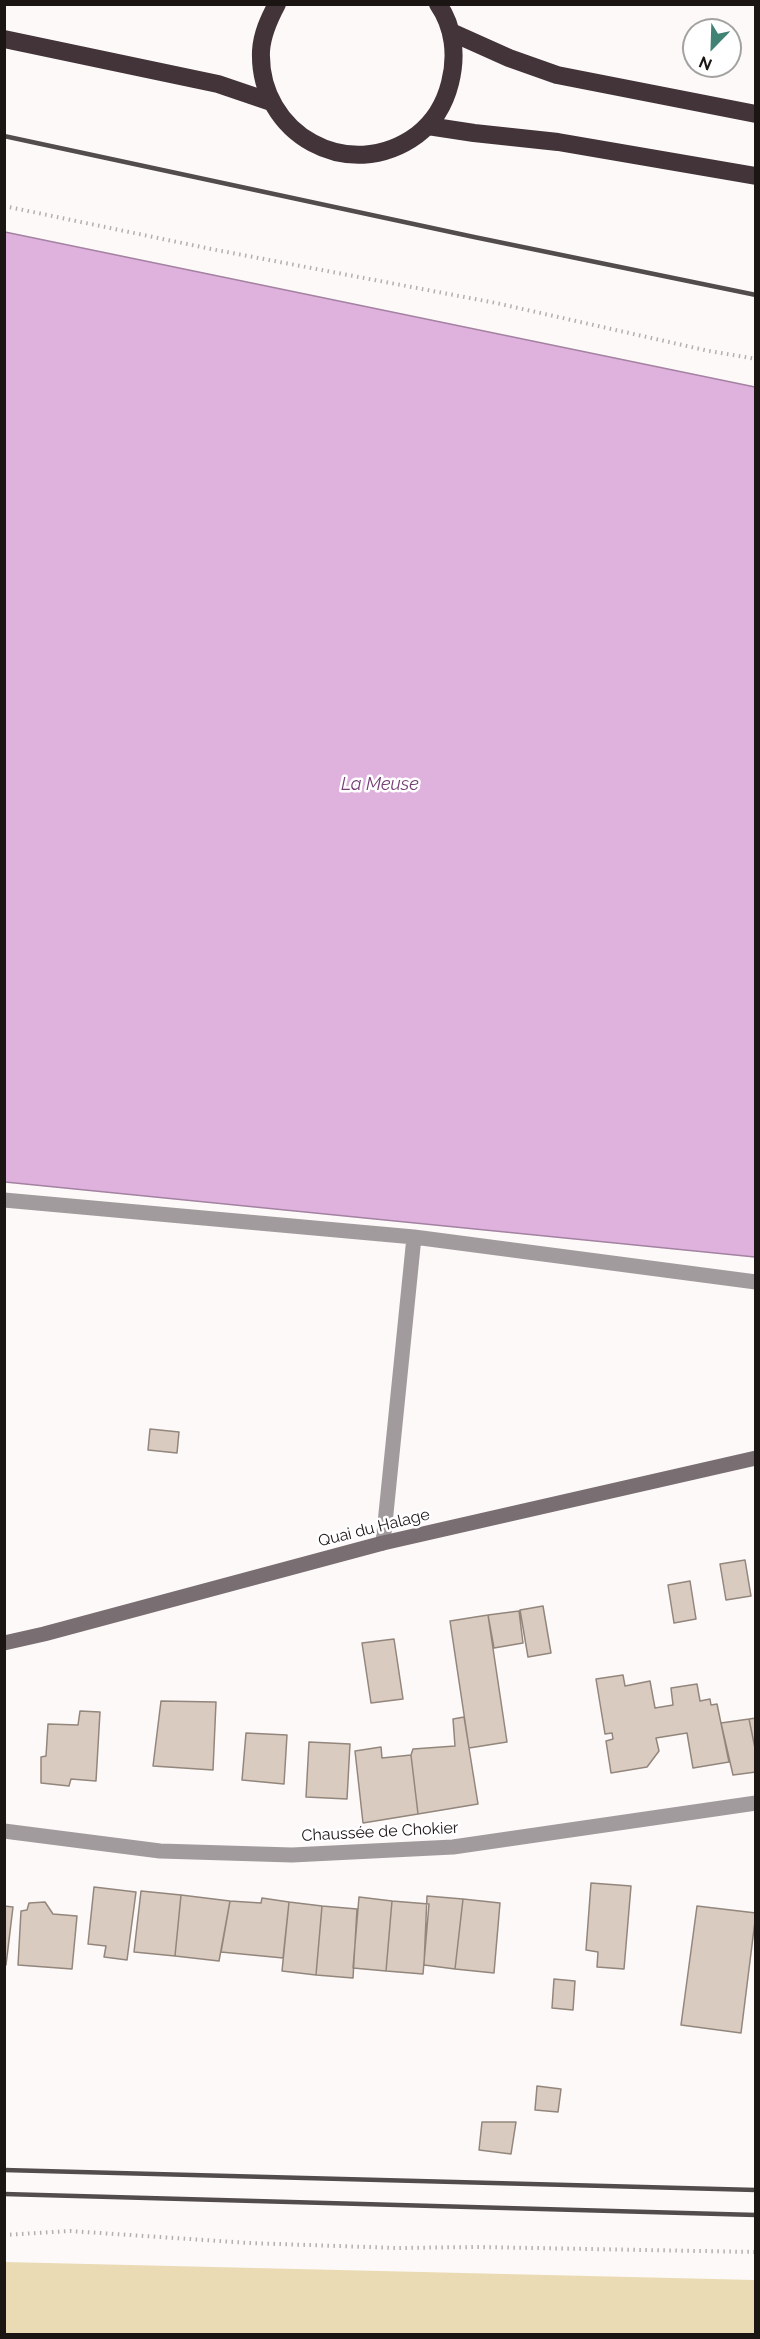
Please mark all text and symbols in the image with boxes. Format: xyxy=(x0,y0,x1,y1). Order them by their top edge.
north arrow xyxy=(682,18,742,78)
text: N xyxy=(696,52,715,74)
water label: La Meuse xyxy=(341,774,419,796)
street label: Quai du Halage xyxy=(316,1505,432,1551)
street label: Chaussée de Chokier xyxy=(301,1818,459,1846)

